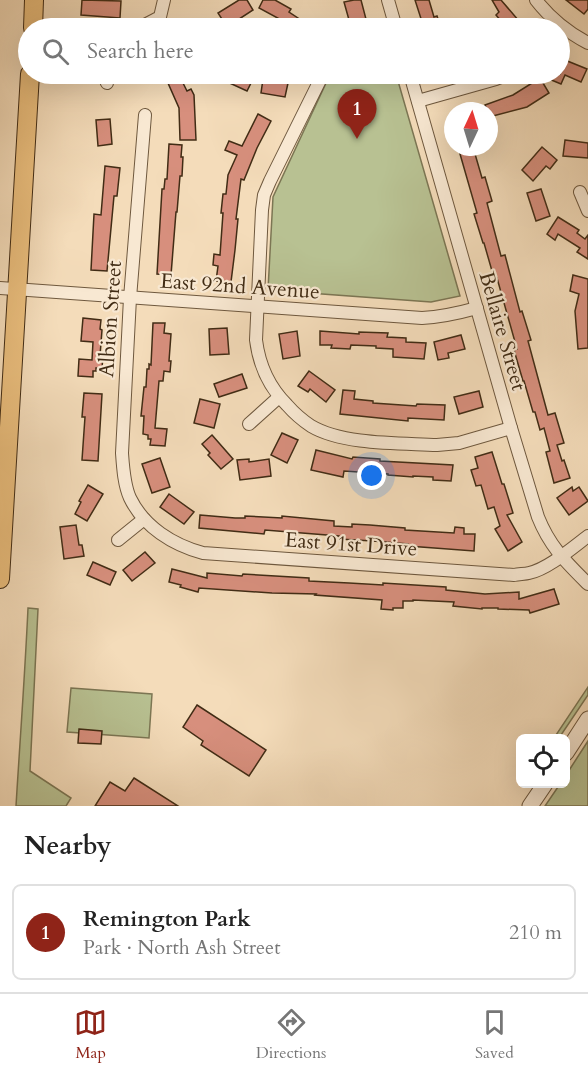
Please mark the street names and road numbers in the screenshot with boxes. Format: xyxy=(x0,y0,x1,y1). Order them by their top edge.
street label: Albion Street xyxy=(92,259,129,378)
street label: East 92nd Avenue xyxy=(159,266,321,307)
street label: Bellaire Street xyxy=(472,268,533,395)
street label: East 91st Drive xyxy=(284,525,418,564)

